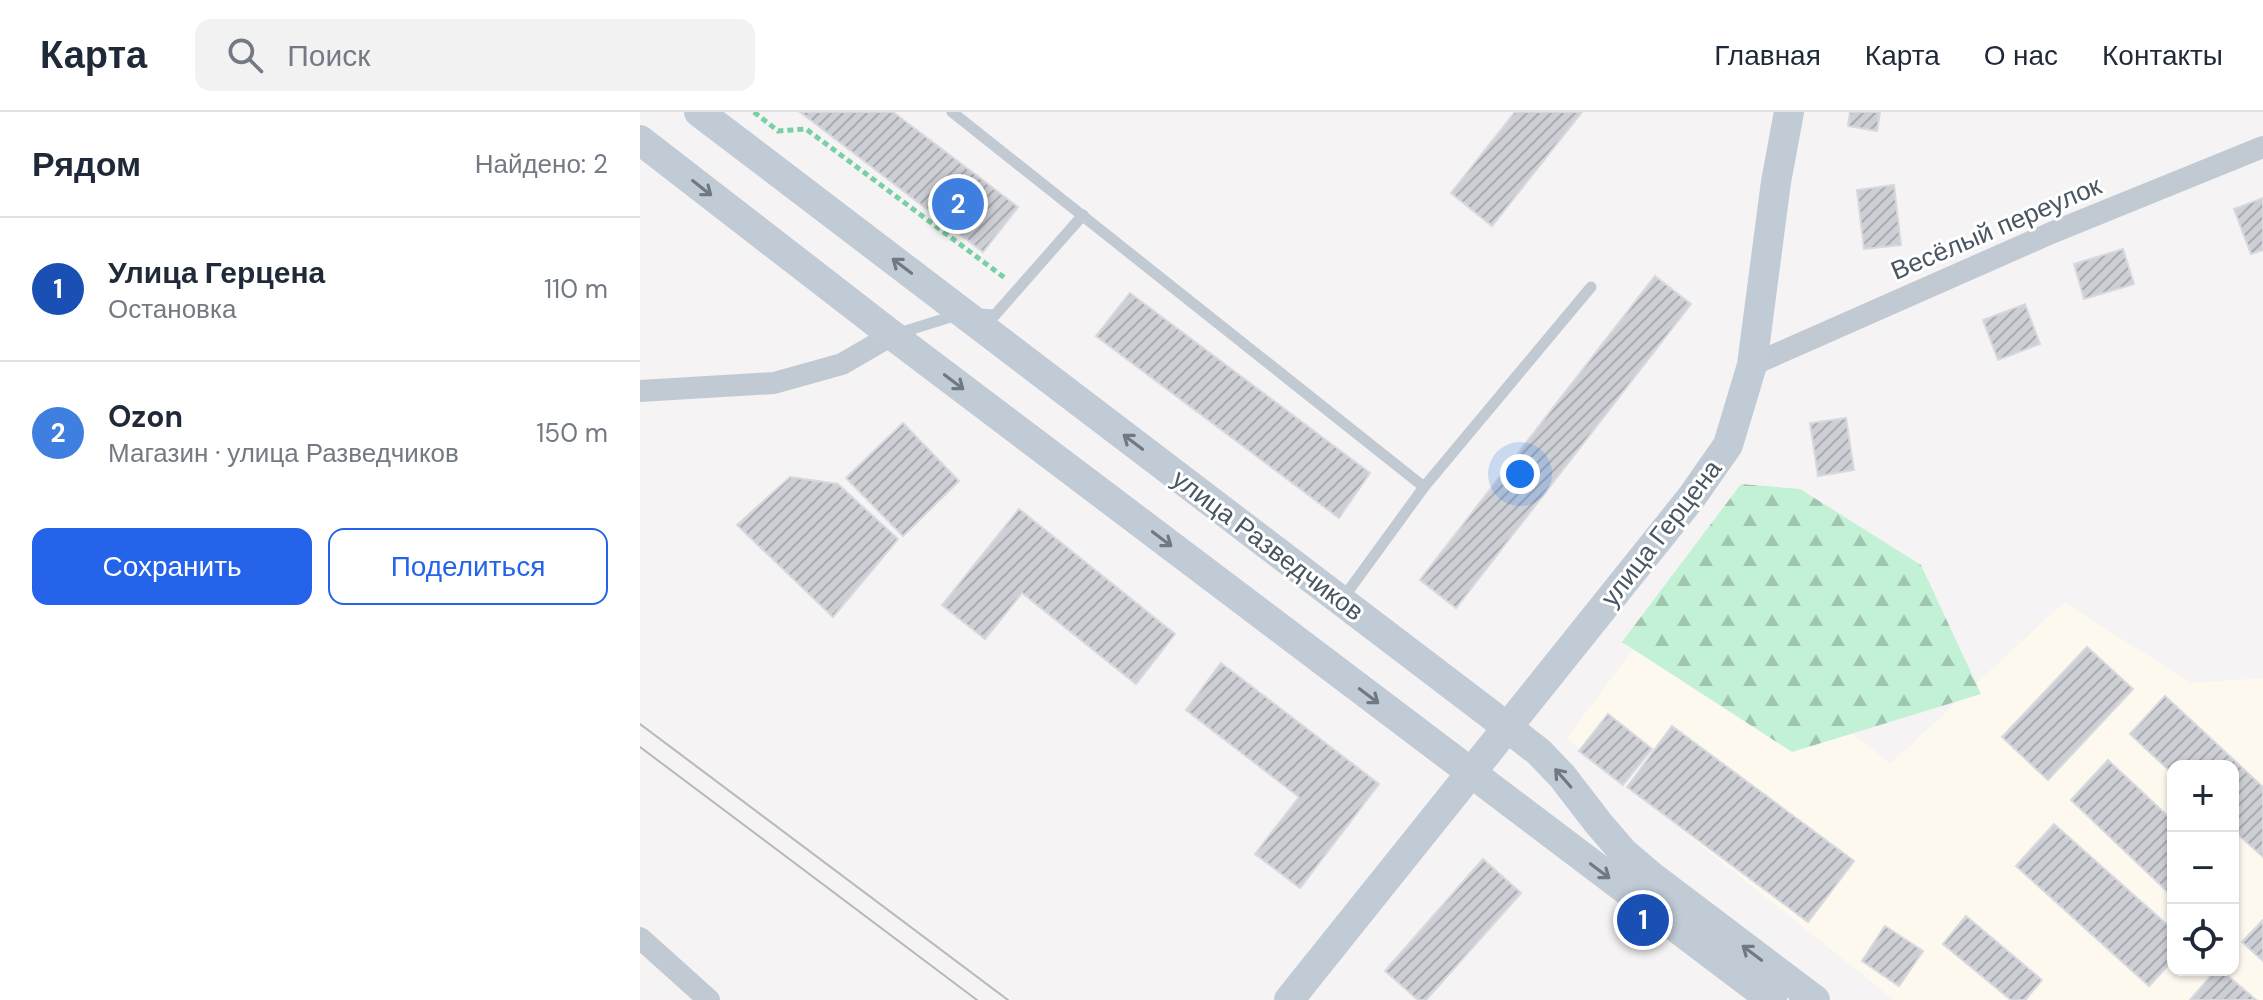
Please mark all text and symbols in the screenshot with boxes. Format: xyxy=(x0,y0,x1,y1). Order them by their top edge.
search box xyxy=(195,19,755,91)
text: Карта xyxy=(40,30,147,80)
icon: search xyxy=(223,33,267,77)
text: Поиск xyxy=(287,36,370,75)
text: Главная xyxy=(1714,37,1821,74)
text: Карта xyxy=(1865,37,1940,74)
text: О нас xyxy=(1984,37,2058,74)
text: Контакты xyxy=(2102,37,2223,74)
text: Рядом xyxy=(32,142,141,187)
text: Найдено: 2 xyxy=(475,147,608,181)
street label: Весёлый переулок xyxy=(1886,168,2107,288)
pin: 2 xyxy=(932,174,984,234)
one-way arrow xyxy=(691,179,712,196)
text: Улица Герцена xyxy=(108,253,325,292)
one-way arrow xyxy=(891,257,913,274)
text: 1 xyxy=(53,272,63,306)
text: 110 m xyxy=(544,272,608,306)
text: Остановка xyxy=(108,292,236,326)
one-way arrow xyxy=(943,373,965,390)
text: Ozon xyxy=(108,397,183,436)
text: 2 xyxy=(50,416,66,450)
text: 150 m xyxy=(536,416,608,450)
one-way arrow xyxy=(1123,434,1144,451)
text: Магазин · улица Разведчиков xyxy=(108,436,459,470)
street label: улица Герцена xyxy=(1593,452,1729,613)
your location xyxy=(1500,454,1540,494)
street label: улица Разведчиков xyxy=(1165,462,1371,628)
button: Сохранить xyxy=(32,528,312,605)
button: Поделиться xyxy=(328,528,608,605)
one-way arrow xyxy=(1150,530,1172,547)
one-way arrow xyxy=(1358,687,1379,704)
map controls xyxy=(2167,760,2239,976)
button: + xyxy=(2167,760,2239,832)
one-way arrow xyxy=(1554,768,1572,788)
button: − xyxy=(2167,832,2239,904)
one-way arrow xyxy=(1589,862,1610,879)
pin: 1 xyxy=(1617,890,1669,950)
button: locate xyxy=(2167,904,2239,976)
one-way arrow xyxy=(1742,945,1764,961)

